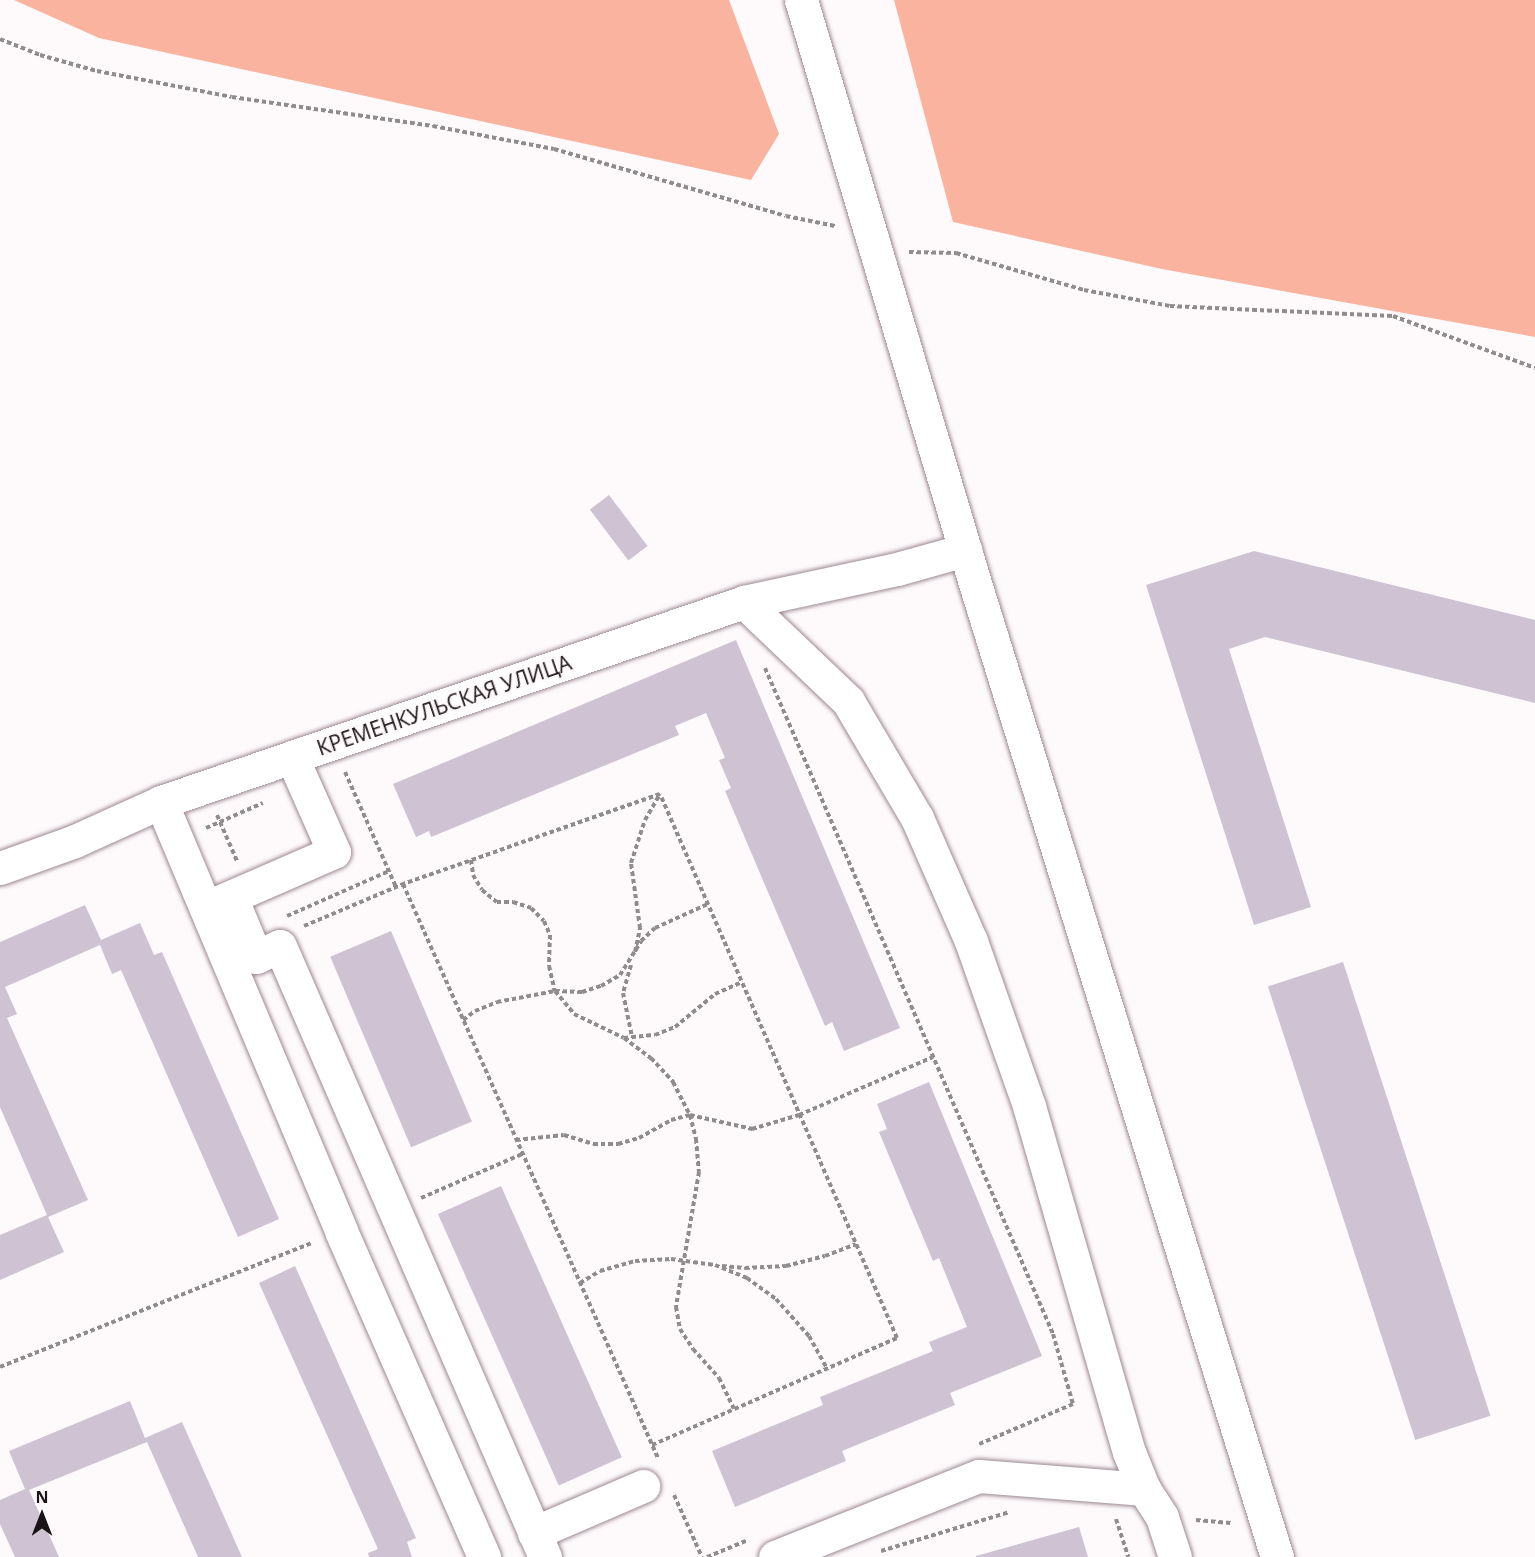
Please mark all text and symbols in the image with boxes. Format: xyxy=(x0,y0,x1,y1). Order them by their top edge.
street label: КРЕМЕНКУЛЬСКАЯ УЛИЦА xyxy=(313,650,575,760)
north arrow xyxy=(12,1485,72,1545)
text: N xyxy=(35,1486,49,1508)

